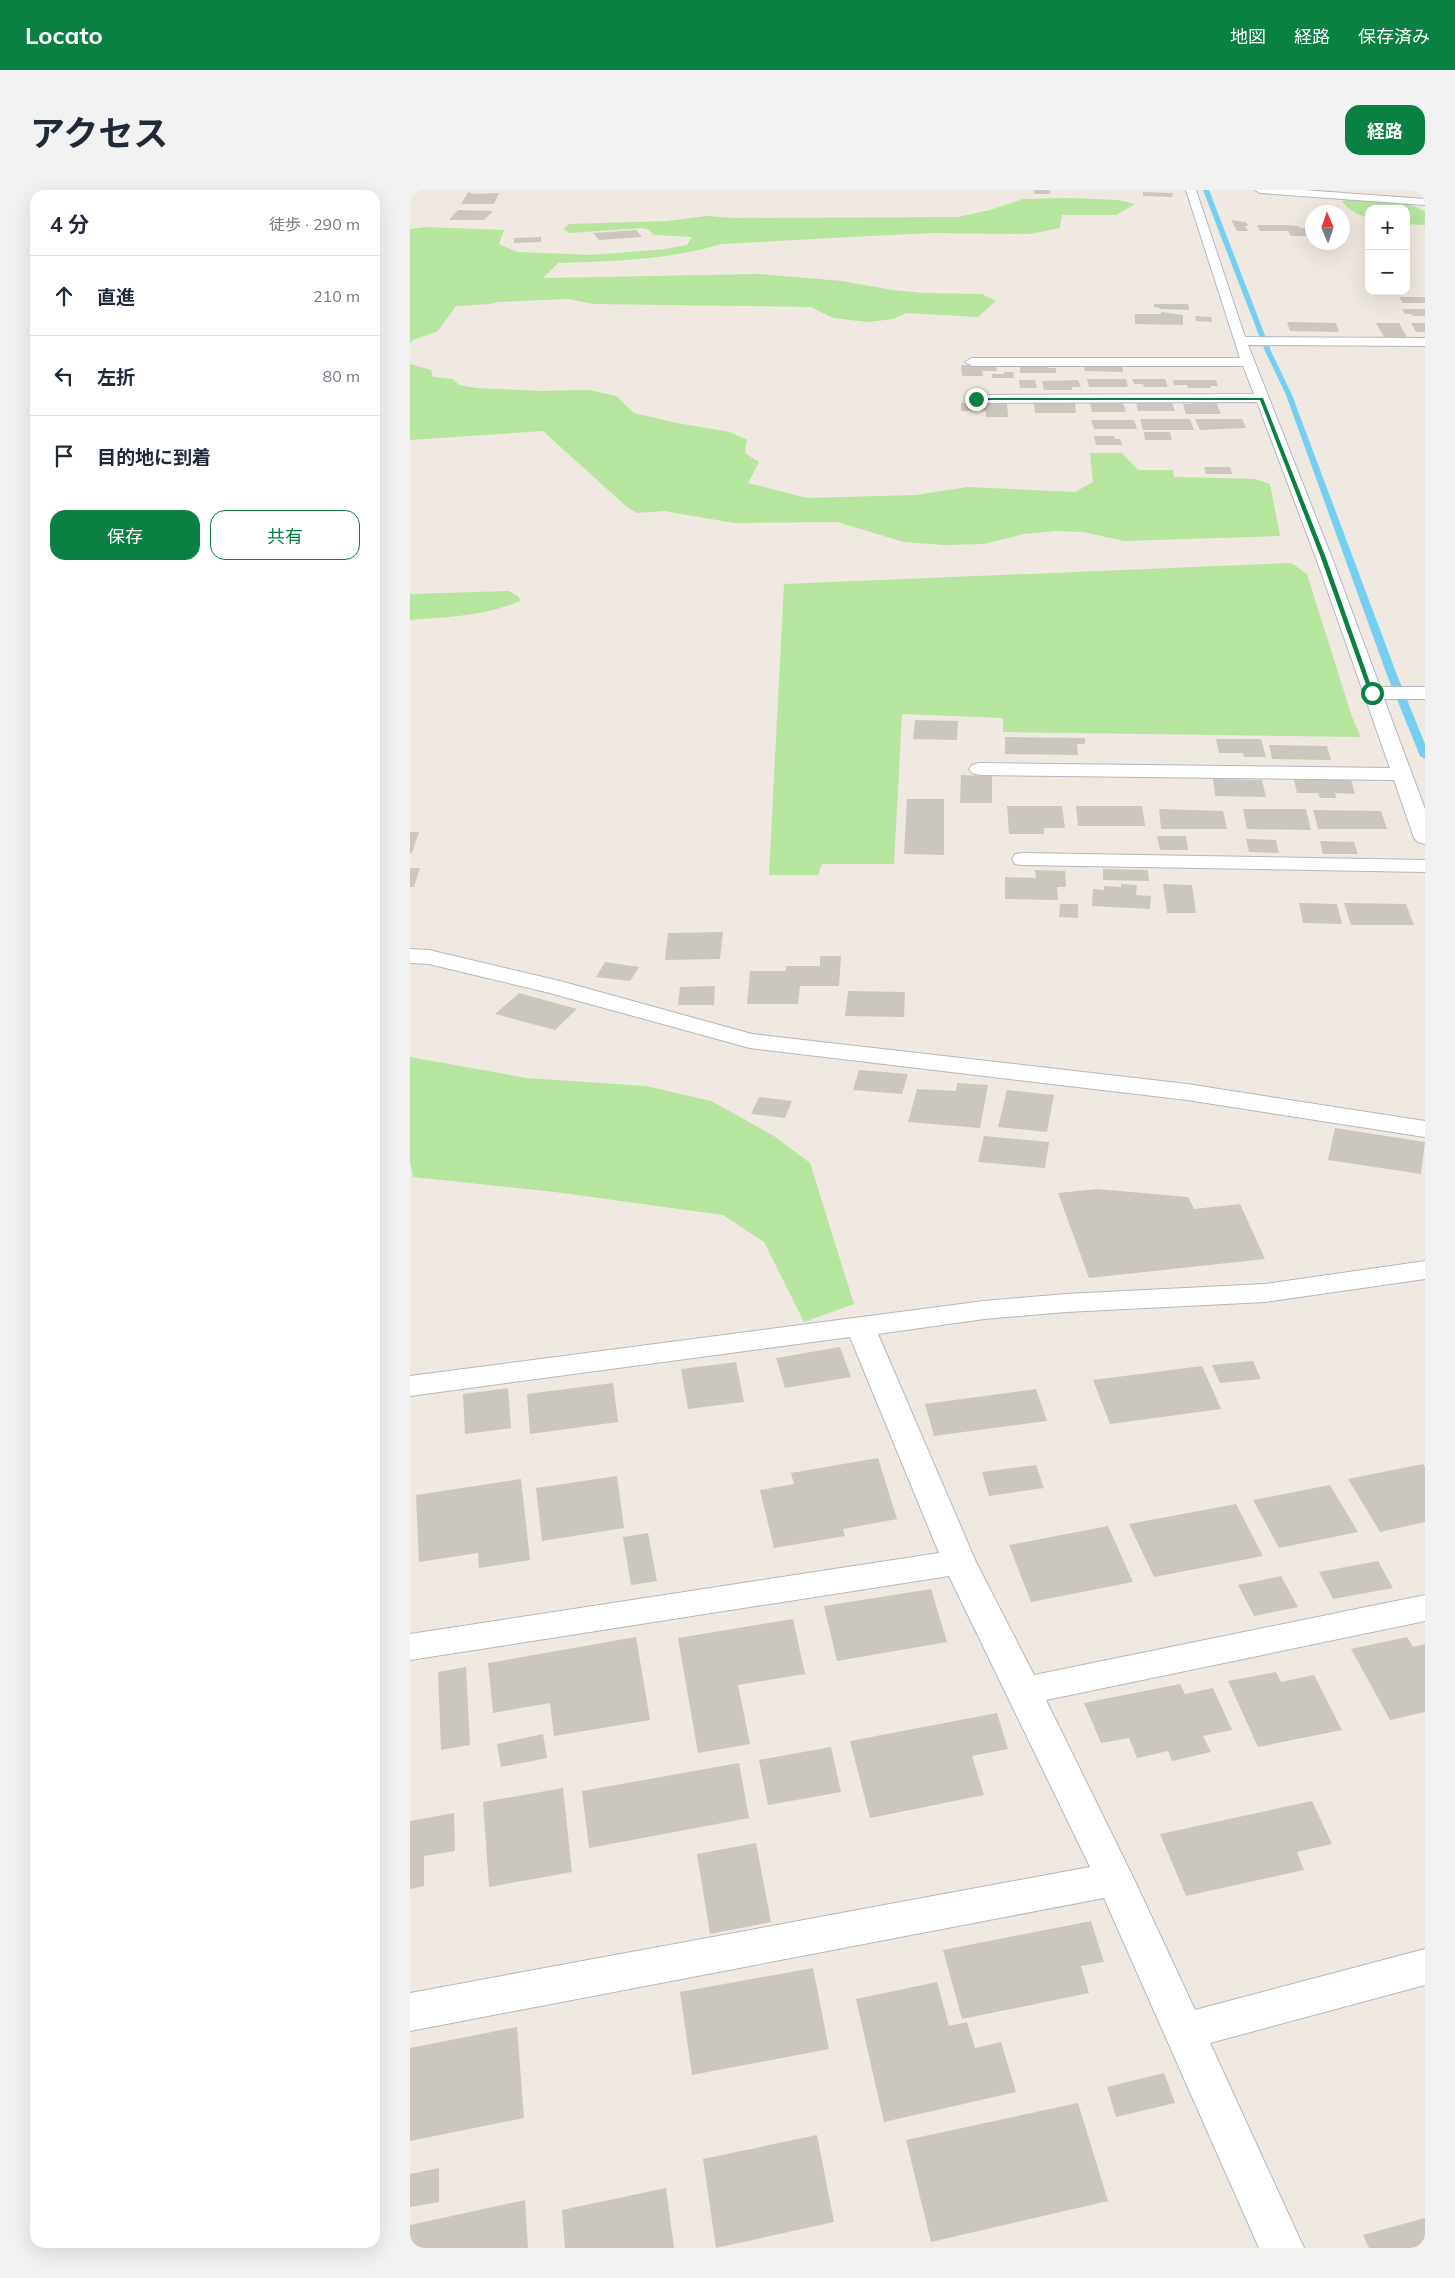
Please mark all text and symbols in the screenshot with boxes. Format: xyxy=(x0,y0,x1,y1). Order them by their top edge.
text: Locato xyxy=(25,20,103,50)
text: 地図 xyxy=(1230,25,1266,48)
text: 経路 xyxy=(1294,25,1330,48)
text: 保存済み xyxy=(1358,25,1430,48)
button: 経路 xyxy=(1345,105,1425,155)
text: アクセス xyxy=(30,111,168,155)
north arrow xyxy=(1305,205,1350,250)
map controls xyxy=(1365,205,1410,295)
button: + xyxy=(1365,205,1410,250)
text: 4 分 xyxy=(50,211,89,237)
text: 徒歩 · 290 m xyxy=(269,214,360,234)
button: − xyxy=(1365,250,1410,295)
icon: ahead xyxy=(50,282,78,310)
text: 直進 xyxy=(97,285,135,309)
text: 210 m xyxy=(313,286,360,306)
icon: left xyxy=(50,362,78,390)
text: 左折 xyxy=(97,365,135,389)
text: 80 m xyxy=(323,366,360,386)
route end xyxy=(965,388,988,411)
icon: arrive xyxy=(50,442,78,470)
text: 目的地に到着 xyxy=(97,445,211,469)
button: 保存 xyxy=(50,510,200,560)
button: 共有 xyxy=(210,510,360,560)
route start xyxy=(1361,682,1384,705)

